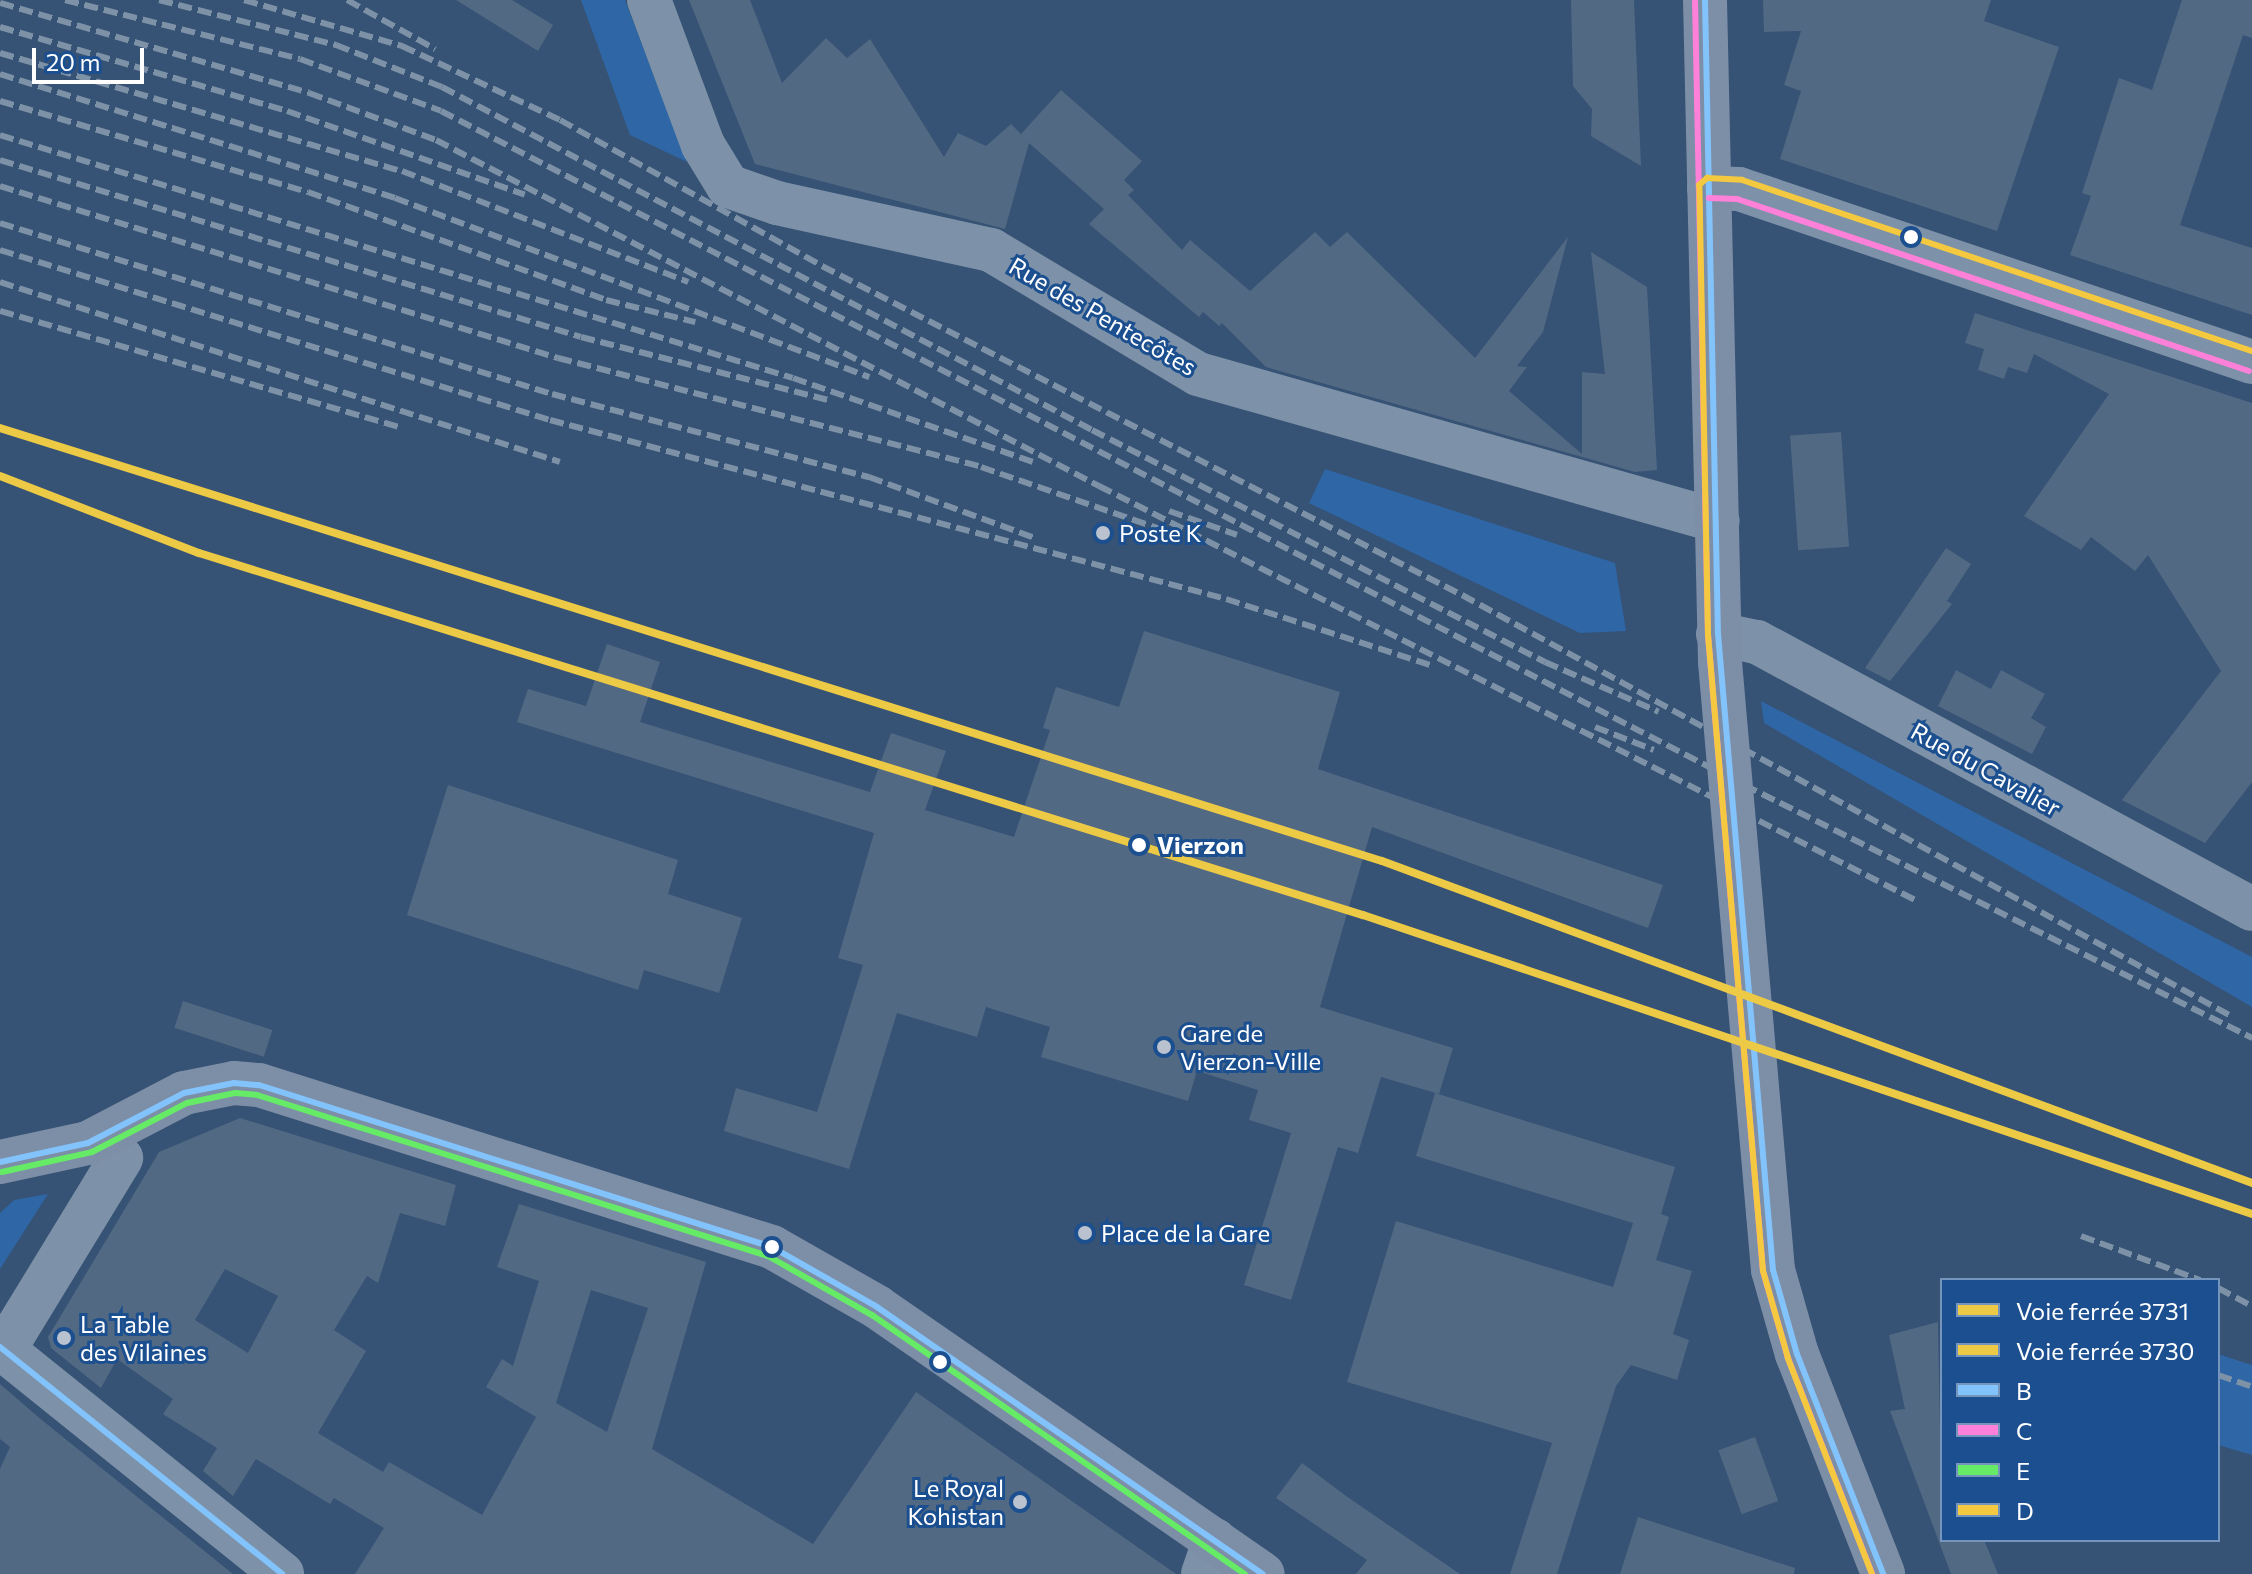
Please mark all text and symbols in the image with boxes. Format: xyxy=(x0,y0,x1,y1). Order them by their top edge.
scale bar xyxy=(36,32,148,82)
text: 20 m xyxy=(46,47,100,76)
unlabelled marker xyxy=(1903,229,1919,245)
street label: Rue des Pentecôtes xyxy=(1004,251,1202,381)
place label: Poste K xyxy=(1119,519,1202,547)
marker: Poste K xyxy=(1094,524,1112,542)
street label: Rue du Cavalier xyxy=(1906,716,2066,822)
place label: Vierzon xyxy=(1157,831,1244,859)
marker: Vierzon xyxy=(1128,834,1150,856)
place label: Gare de Vierzon-Ville xyxy=(1180,1019,1321,1075)
marker: Gare de Vierzon-Ville xyxy=(1155,1038,1173,1056)
place label: Place de la Gare xyxy=(1101,1219,1270,1247)
marker: Place de la Gare xyxy=(1076,1224,1094,1242)
unlabelled marker xyxy=(764,1239,780,1255)
legend xyxy=(1940,1278,2220,1542)
text: Voie ferrée 3731 xyxy=(2016,1296,2189,1325)
place label: La Table des Vilaines xyxy=(80,1310,207,1366)
marker: La Table des Vilaines xyxy=(55,1329,73,1347)
text: Voie ferrée 3730 xyxy=(2016,1336,2194,1365)
unlabelled marker xyxy=(932,1354,948,1370)
text: B xyxy=(2016,1376,2032,1405)
text: C xyxy=(2016,1416,2032,1445)
text: E xyxy=(2016,1456,2030,1485)
place label: Le Royal Kohistan xyxy=(907,1474,1004,1530)
marker: Le Royal Kohistan xyxy=(1011,1493,1029,1511)
text: D xyxy=(2016,1496,2034,1525)

